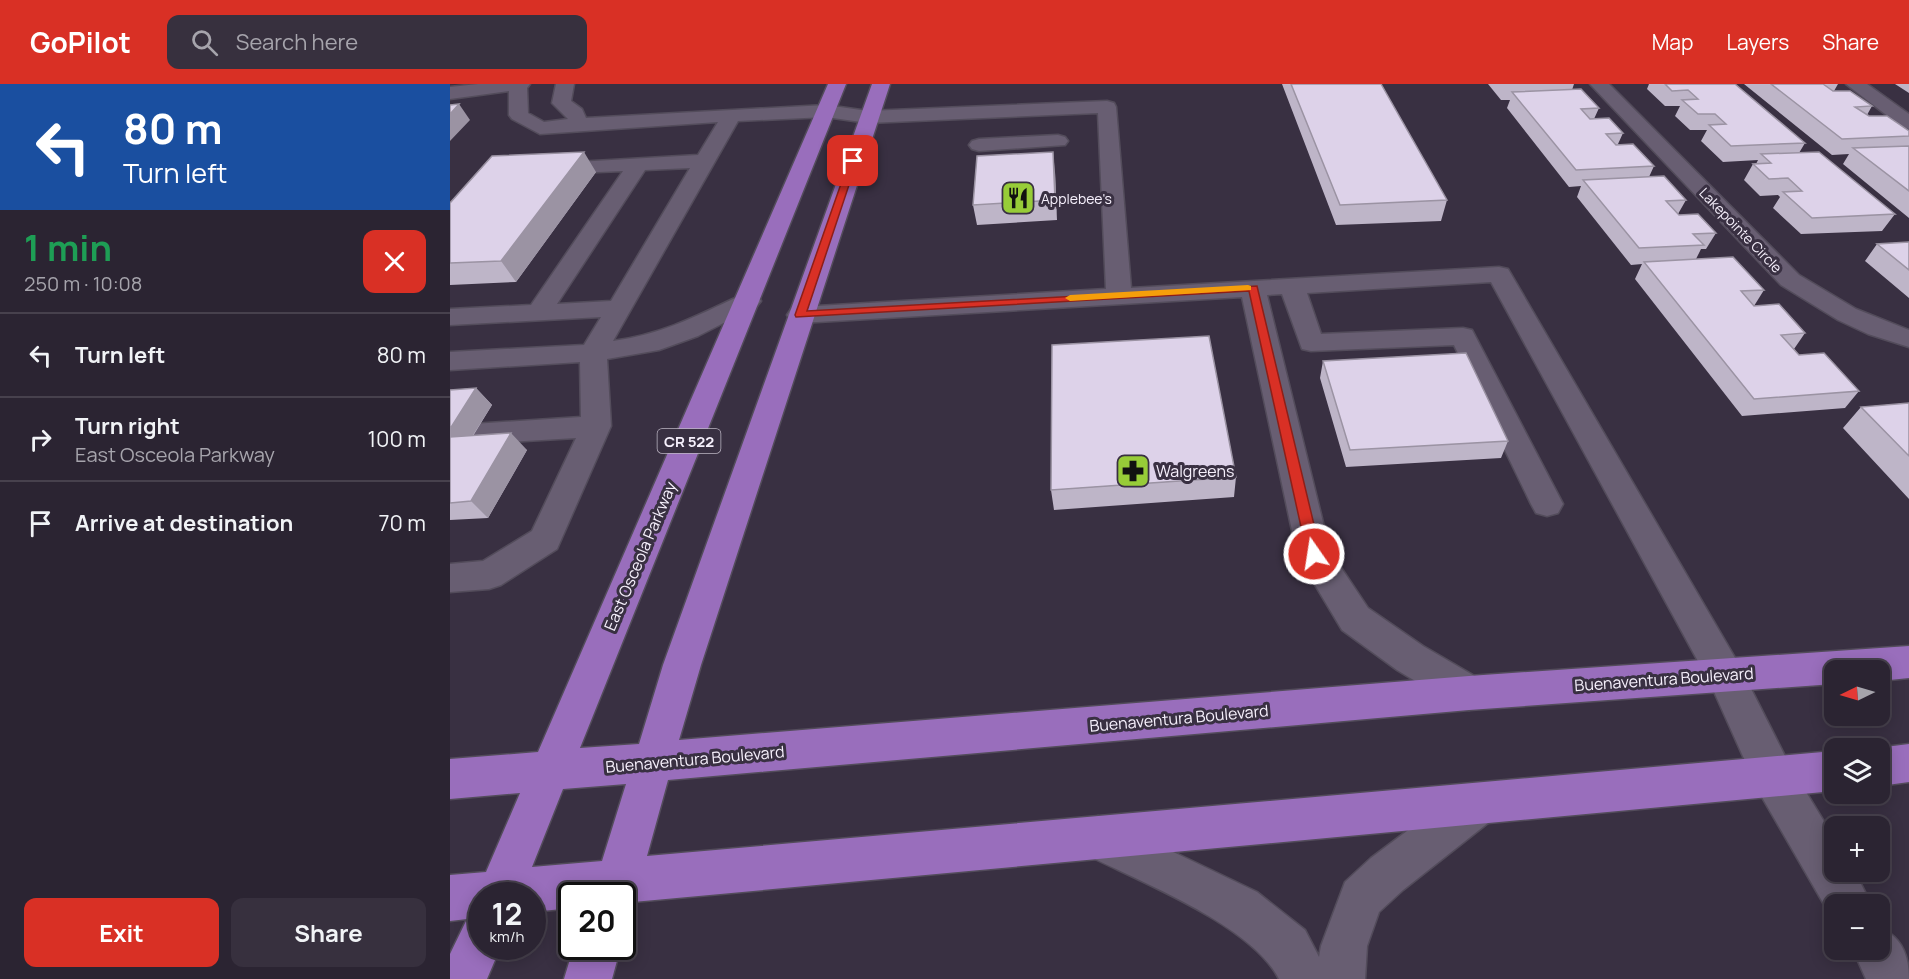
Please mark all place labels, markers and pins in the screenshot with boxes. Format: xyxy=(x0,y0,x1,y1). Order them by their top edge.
pin xyxy=(827,135,878,186)
restaurant icon: Applebee's xyxy=(1000,180,1036,216)
place label: Applebee's xyxy=(1041,189,1112,208)
pharmacy icon: Walgreens xyxy=(1115,453,1151,489)
place label: Walgreens xyxy=(1156,460,1234,482)

